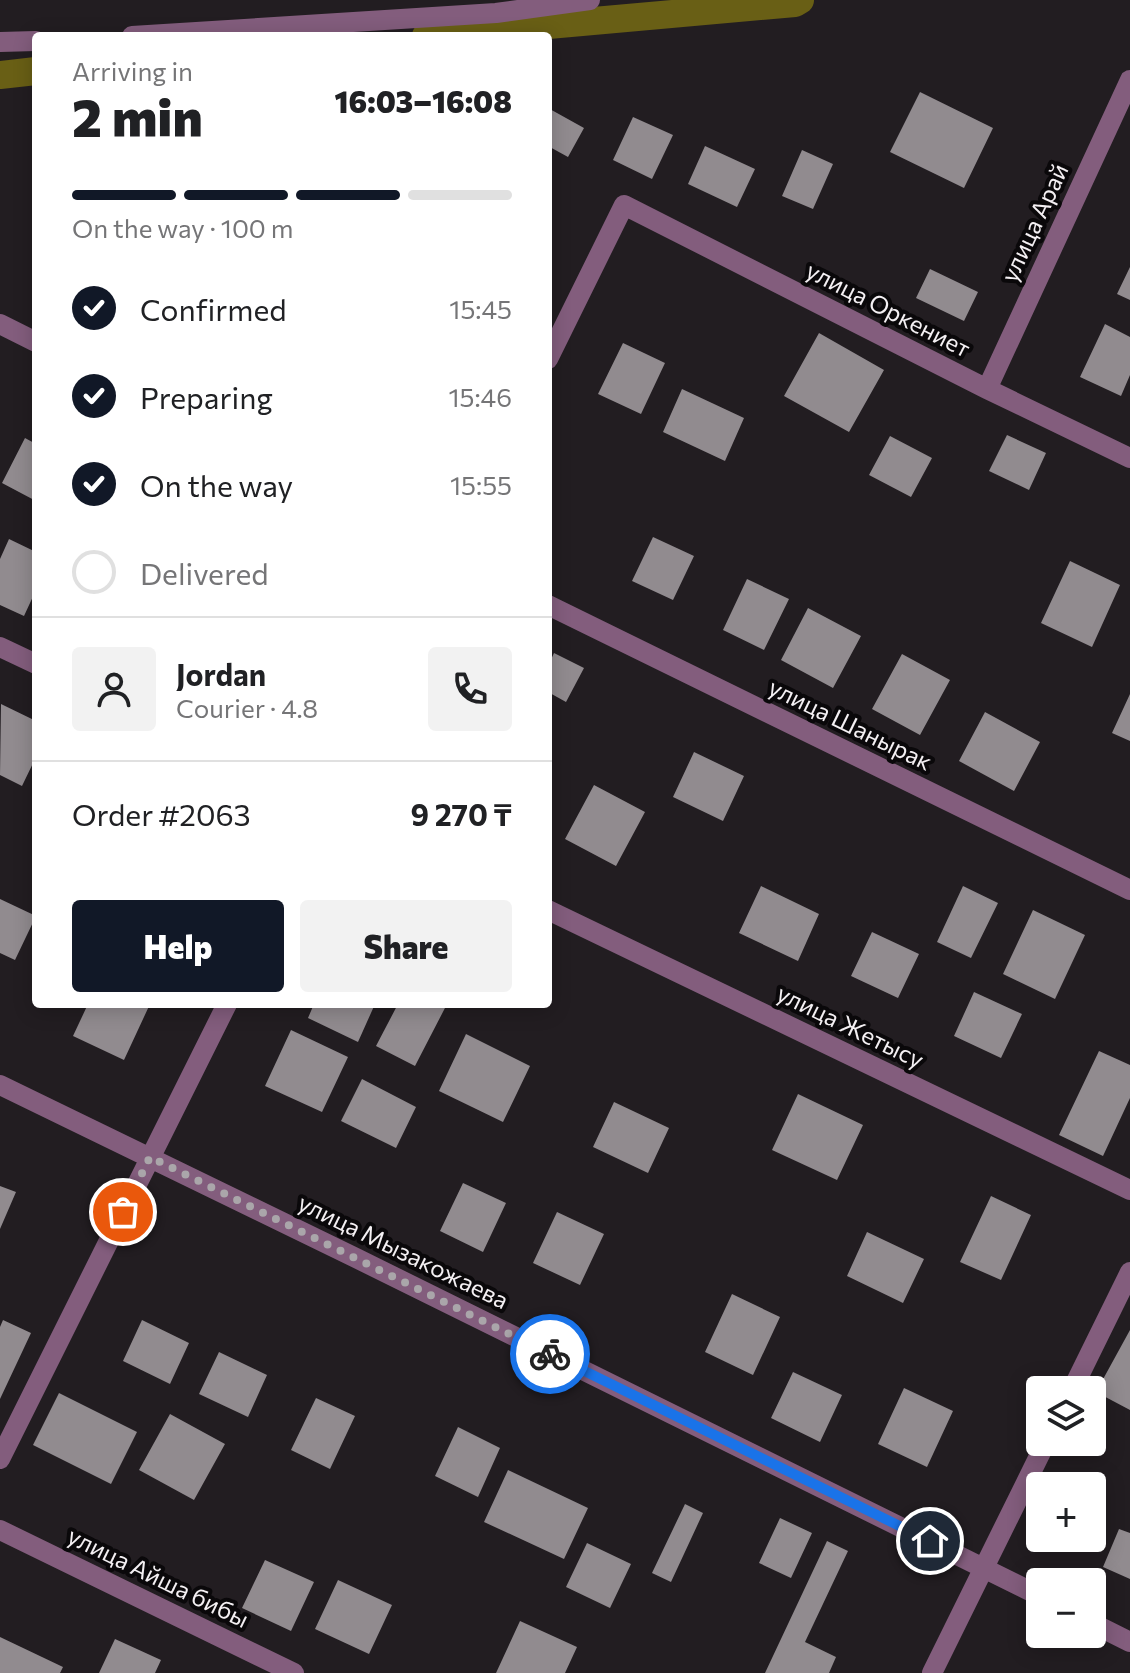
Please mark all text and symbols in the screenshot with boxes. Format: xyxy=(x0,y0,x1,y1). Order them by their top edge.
text: Arriving in xyxy=(72,55,193,86)
text: 16:03–16:08 xyxy=(335,82,512,119)
text: 2 min xyxy=(72,84,203,148)
street label: улица Арай xyxy=(994,159,1074,286)
text: On the way · 100 m xyxy=(72,212,294,243)
street label: улица Оркениет xyxy=(802,255,976,362)
icon: check xyxy=(72,286,116,330)
text: Confirmed xyxy=(140,290,287,327)
text: 15:45 xyxy=(449,293,512,324)
icon: check xyxy=(72,374,116,418)
text: Preparing xyxy=(140,378,273,415)
text: 15:46 xyxy=(448,381,512,412)
icon: check xyxy=(72,462,116,506)
text: On the way xyxy=(140,466,293,503)
text: 15:55 xyxy=(450,469,512,500)
text: Delivered xyxy=(140,554,269,591)
button: person xyxy=(72,647,156,731)
button: phone xyxy=(428,647,512,731)
text: Jordan xyxy=(176,655,266,692)
street label: улица Шанырак xyxy=(764,672,937,776)
text: Courier · 4.8 xyxy=(176,692,318,723)
text: Order #2063 xyxy=(72,795,251,832)
text: 9 270 ₸ xyxy=(411,795,512,832)
button: Help xyxy=(72,900,284,992)
button: Share xyxy=(300,900,512,992)
street label: улица Жетысу xyxy=(772,978,929,1074)
pin xyxy=(89,1178,157,1246)
street label: улица Мызакожаева xyxy=(294,1187,513,1314)
icon: bag xyxy=(101,1190,145,1234)
courier xyxy=(510,1314,590,1394)
icon: bike xyxy=(528,1332,572,1376)
map controls xyxy=(1026,1376,1106,1648)
button: layers xyxy=(1026,1376,1106,1456)
button: + xyxy=(1026,1472,1106,1552)
pin xyxy=(896,1507,964,1575)
icon: home xyxy=(908,1519,952,1563)
street label: улица Айша бибы xyxy=(63,1520,254,1633)
button: − xyxy=(1026,1568,1106,1648)

